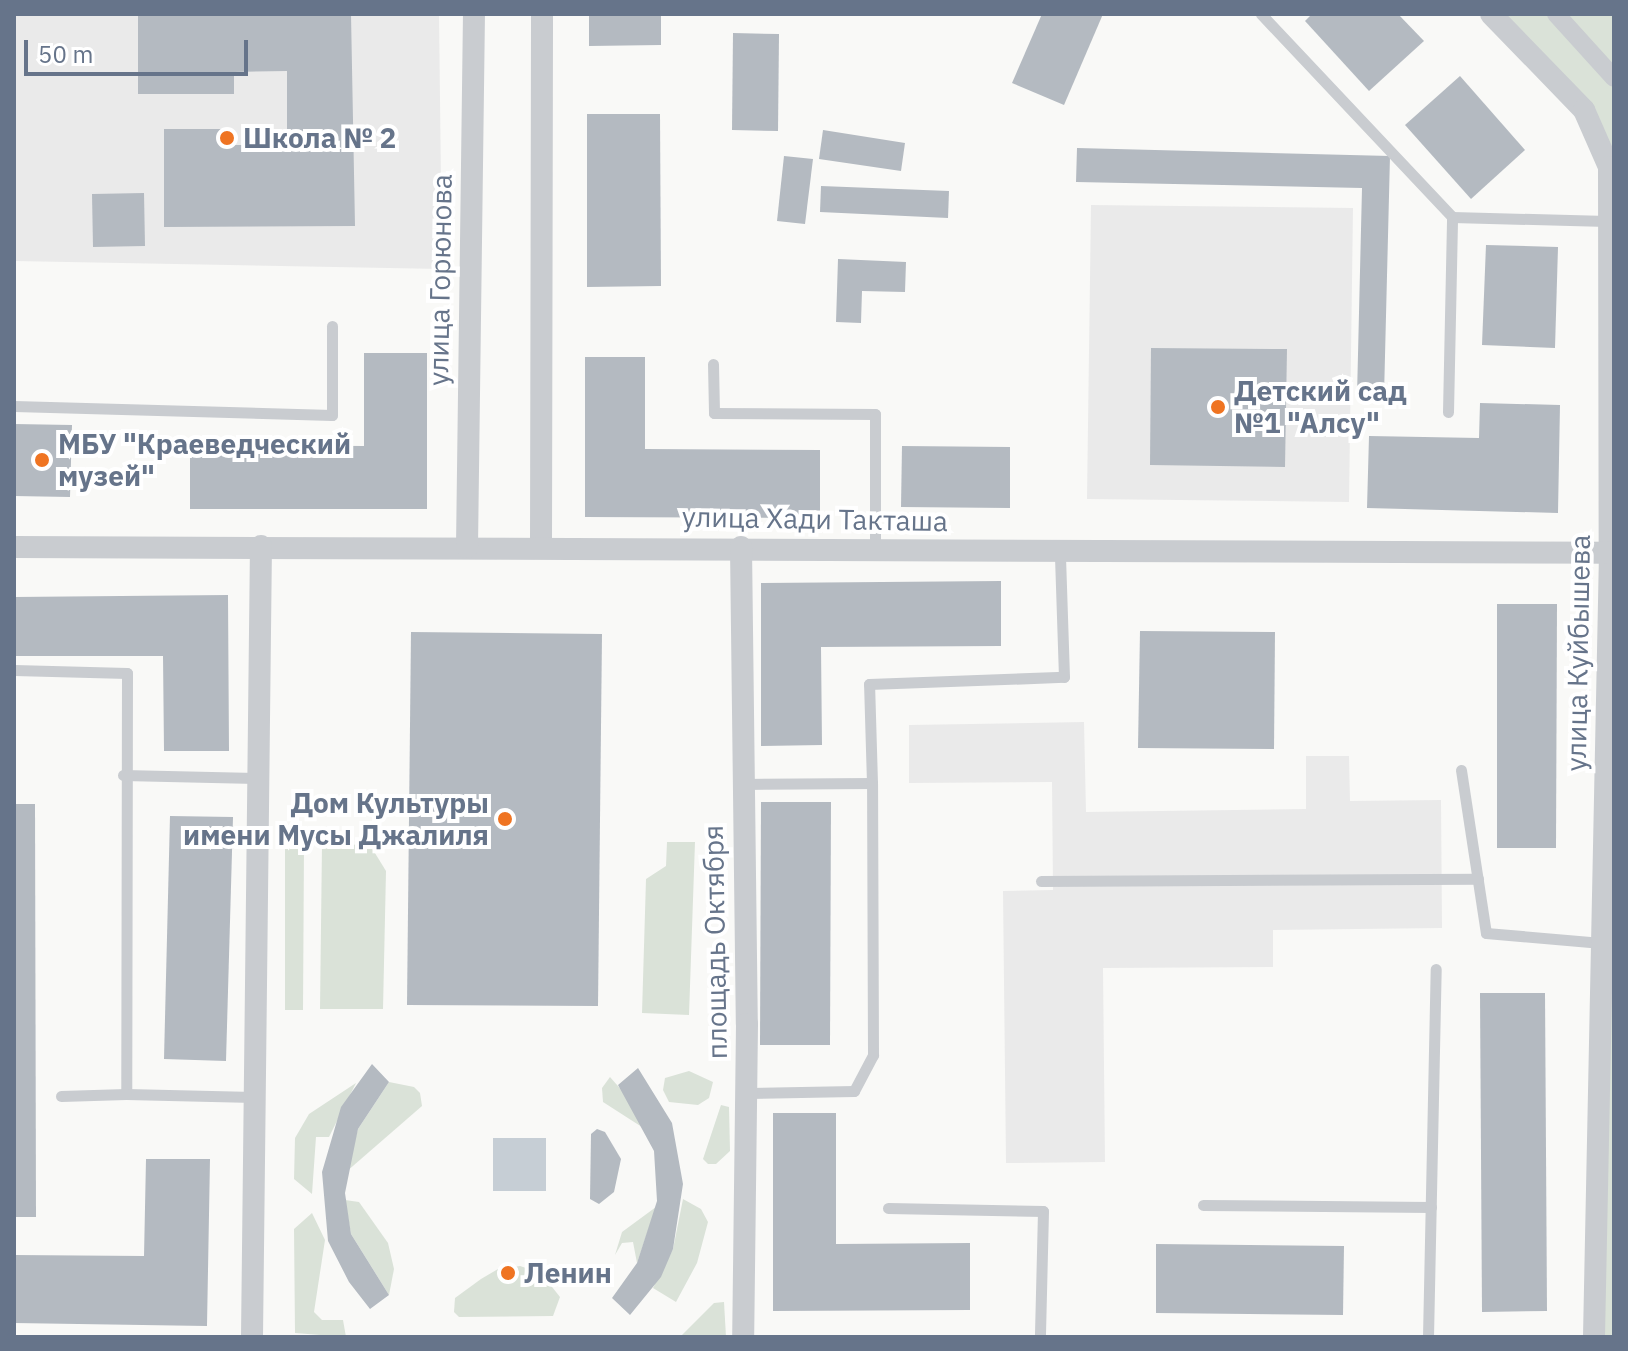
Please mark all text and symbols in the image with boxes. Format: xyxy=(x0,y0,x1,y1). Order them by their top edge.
scale bar xyxy=(28,24,252,74)
text: 50 m xyxy=(38,38,93,70)
place label: Школа № 2 xyxy=(243,121,396,155)
marker: Школа № 2 xyxy=(218,129,236,147)
street label: улица Горюнова xyxy=(421,174,459,386)
place label: Детский сад №1 "Алсу" xyxy=(1234,374,1407,440)
marker: Детский сад №1 "Алсу" xyxy=(1209,398,1227,416)
place label: МБУ "Краеведческий музей" xyxy=(58,427,351,493)
marker: МБУ "Краеведческий музей" xyxy=(33,451,51,469)
street label: улица Хади Такташа xyxy=(682,500,948,538)
street label: улица Куйбышева xyxy=(1559,534,1597,772)
place label: Дом Культуры имени Мусы Джалиля xyxy=(183,786,489,852)
marker: Дом Культуры имени Мусы Джалиля xyxy=(496,810,514,828)
street label: площадь Октября xyxy=(696,825,734,1059)
place label: Ленин xyxy=(524,1256,612,1290)
marker: Ленин xyxy=(499,1264,517,1282)

